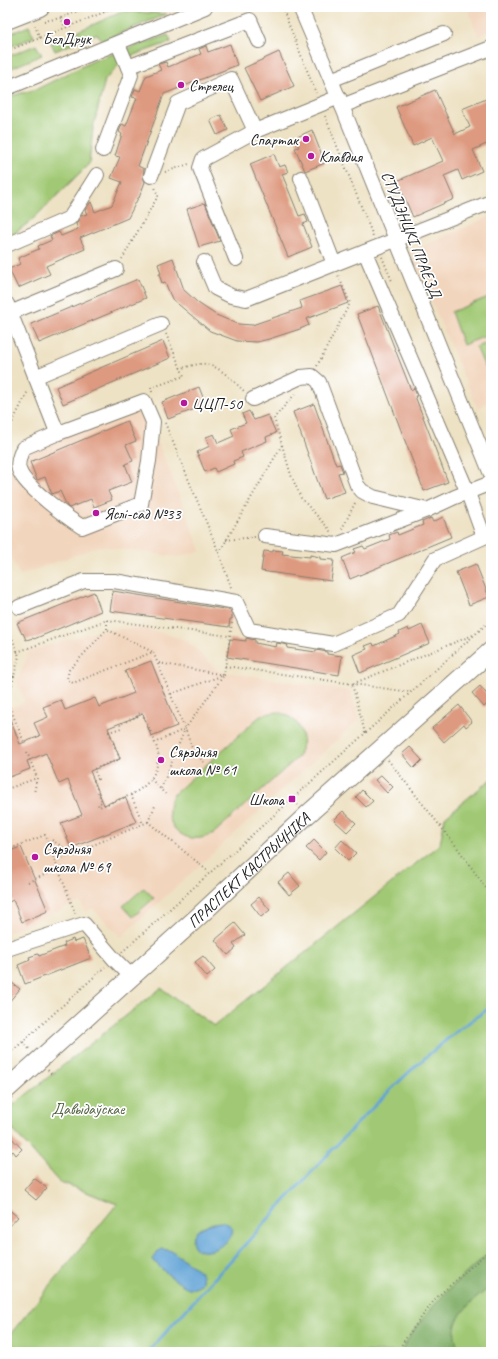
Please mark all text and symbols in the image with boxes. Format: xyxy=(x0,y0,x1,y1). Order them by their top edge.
marker: БелДрук xyxy=(62,17,72,27)
place label: БелДрук xyxy=(43,29,92,49)
place label: Стрелец xyxy=(189,76,234,96)
marker: Стрелец xyxy=(176,80,186,90)
place label: Спартак xyxy=(250,130,300,150)
marker: Спартак xyxy=(301,134,311,144)
place label: Клавдия xyxy=(319,147,364,167)
marker: Клавдия xyxy=(306,151,316,161)
street label: СТУДЭНЦКІ ПРАЕЗД xyxy=(377,168,446,302)
place label: ЦЦП-50 xyxy=(192,394,244,414)
marker: ЦЦП-50 xyxy=(179,398,189,408)
place label: Яслі-сад №33 xyxy=(104,504,182,524)
marker: Яслі-сад №33 xyxy=(91,508,101,518)
place label: Сярэдняя школа № 61 xyxy=(169,742,237,780)
marker: Сярэдняя школа № 61 xyxy=(156,755,166,765)
place label: Школа xyxy=(249,790,286,810)
marker: Школа xyxy=(287,794,297,804)
street label: ПРАСПЕКТ КАСТРЫЧНІКА xyxy=(184,808,315,932)
place label: Сярэдняя школа № 69 xyxy=(43,839,112,877)
marker: Сярэдняя школа № 69 xyxy=(30,852,40,862)
park label: Давыдаўскае xyxy=(52,1099,126,1119)

